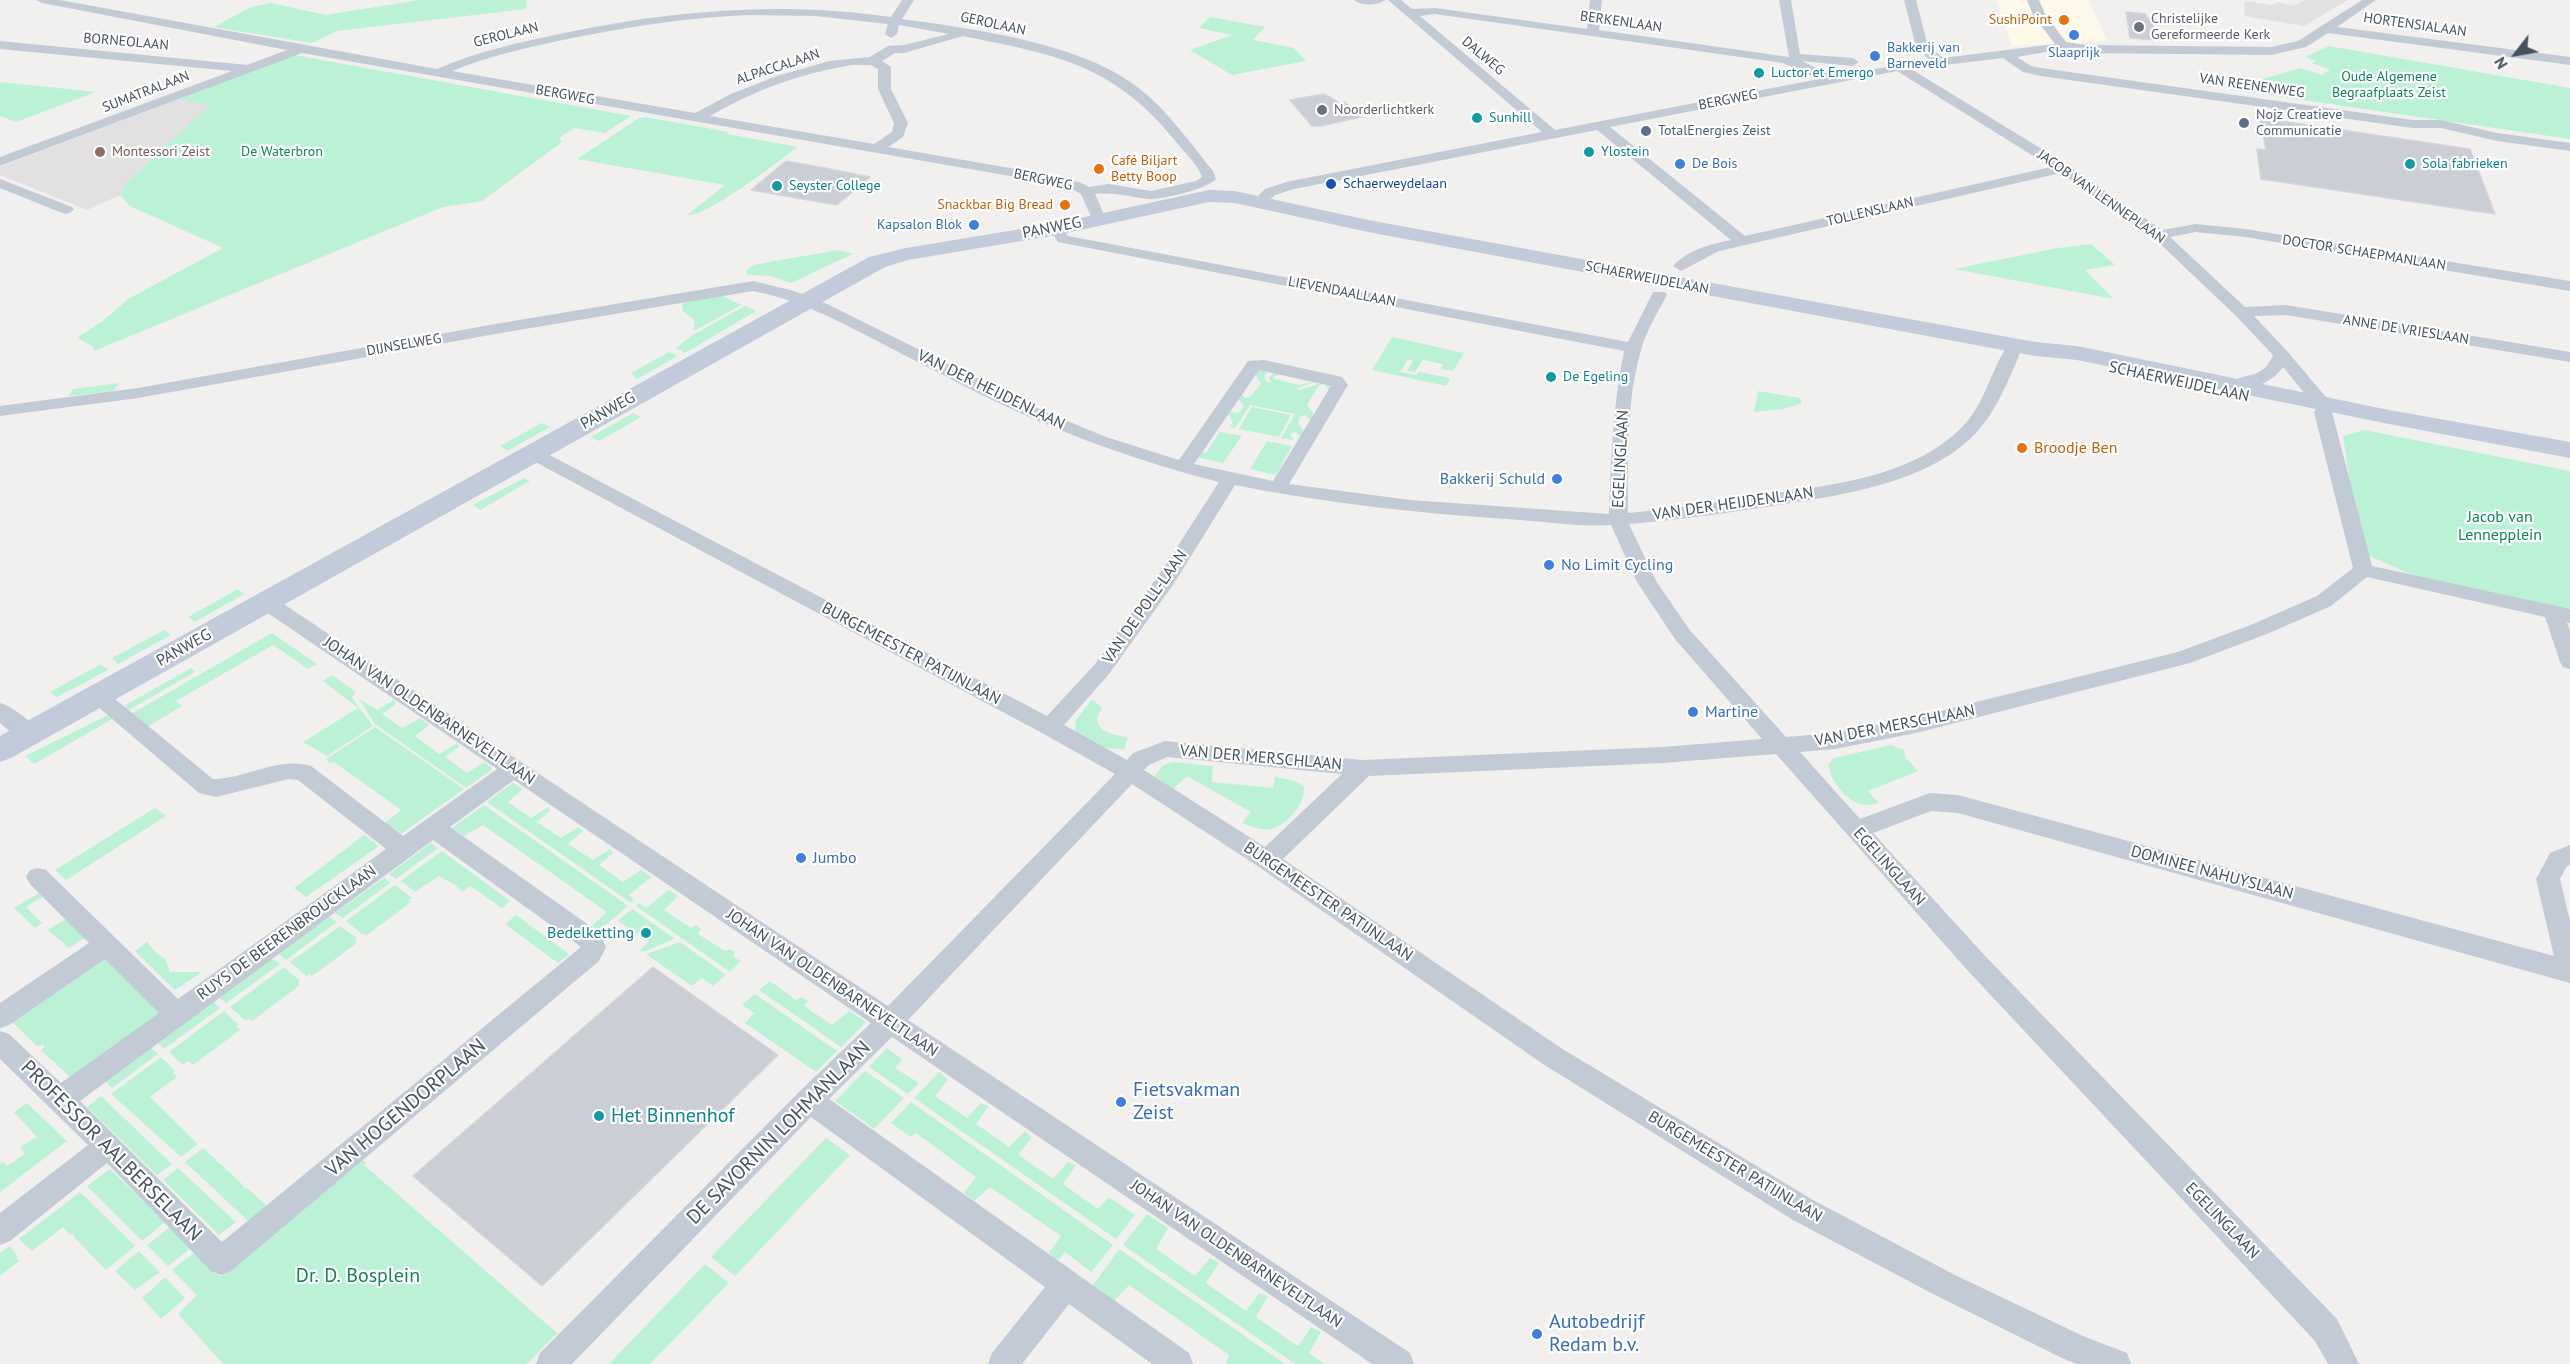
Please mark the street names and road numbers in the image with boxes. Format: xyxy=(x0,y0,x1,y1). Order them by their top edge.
street label: BERKENLAAN xyxy=(1579,8,1663,36)
street label: GEROLAAN xyxy=(959,9,1027,39)
street label: HORTENSIALAAN xyxy=(2362,9,2468,41)
street label: GEROLAAN xyxy=(472,19,540,51)
street label: BORNEOLAAN xyxy=(83,30,169,54)
street label: DALWEG xyxy=(1458,33,1508,79)
street label: ALPACCALAAN xyxy=(734,46,822,88)
street label: SUMATRALAAN xyxy=(100,68,192,116)
street label: VAN REENENWEG xyxy=(2198,70,2306,102)
street label: BERGWEG xyxy=(534,82,596,108)
street label: BERGWEG xyxy=(1697,86,1759,114)
street label: JACOB VAN LENNEPLAAN xyxy=(2034,147,2168,247)
street label: BERGWEG xyxy=(1012,166,1074,194)
street label: TOLLENSLAAN xyxy=(1825,194,1915,230)
street label: PANWEG xyxy=(1021,213,1083,243)
street label: DOCTOR SCHAEPMANLAAN xyxy=(2281,232,2447,274)
street label: SCHAERWEIJDELAAN xyxy=(1584,258,1710,298)
street label: LIEVENDAALLAAN xyxy=(1287,273,1397,311)
street label: ANNE DE VRIESLAAN xyxy=(2342,312,2470,348)
street label: DIJNSELWEG xyxy=(365,330,443,360)
street label: VAN DER HEIJDENLAAN xyxy=(914,346,1068,434)
street label: SCHAERWEIJDELAAN xyxy=(2107,358,2251,406)
street label: PANWEG xyxy=(577,388,639,434)
street label: EGELINGLAAN xyxy=(1609,409,1633,509)
street label: VAN DER HEIJDENLAAN xyxy=(1651,483,1815,525)
street label: VAN DE POLL-LAAN xyxy=(1099,546,1191,668)
street label: BURGEMEESTER PATIJNLAAN xyxy=(818,599,1004,709)
street label: PANWEG xyxy=(153,625,215,671)
street label: JOHAN VAN OLDENBARNEVELTLAAN xyxy=(320,633,538,789)
street label: VAN DER MERSCHLAAN xyxy=(1813,701,1977,751)
street label: VAN DER MERSCHLAAN xyxy=(1179,741,1343,775)
street label: EGELINGLAAN xyxy=(1849,824,1929,910)
street label: BURGEMEESTER PATIJNLAAN xyxy=(1240,838,1416,966)
street label: DOMINEE NAHUYSLAAN xyxy=(2129,842,2295,904)
street label: RUYS DE BEERENBROUCKLAAN xyxy=(194,862,380,1004)
street label: JOHAN VAN OLDENBARNEVELTLAAN xyxy=(723,905,941,1061)
street label: VAN HOGENDORPLAAN xyxy=(321,1034,491,1182)
street label: DE SAVORNIN LOHMANLAAN xyxy=(682,1036,876,1230)
street label: PROFESSOR AALBERSELAAN xyxy=(16,1056,206,1246)
street label: BURGEMEESTER PATIJNLAAN xyxy=(1645,1107,1825,1227)
street label: JOHAN VAN OLDENBARNEVELTLAAN xyxy=(1127,1176,1345,1332)
street label: EGELINGLAAN xyxy=(2181,1179,2263,1263)

